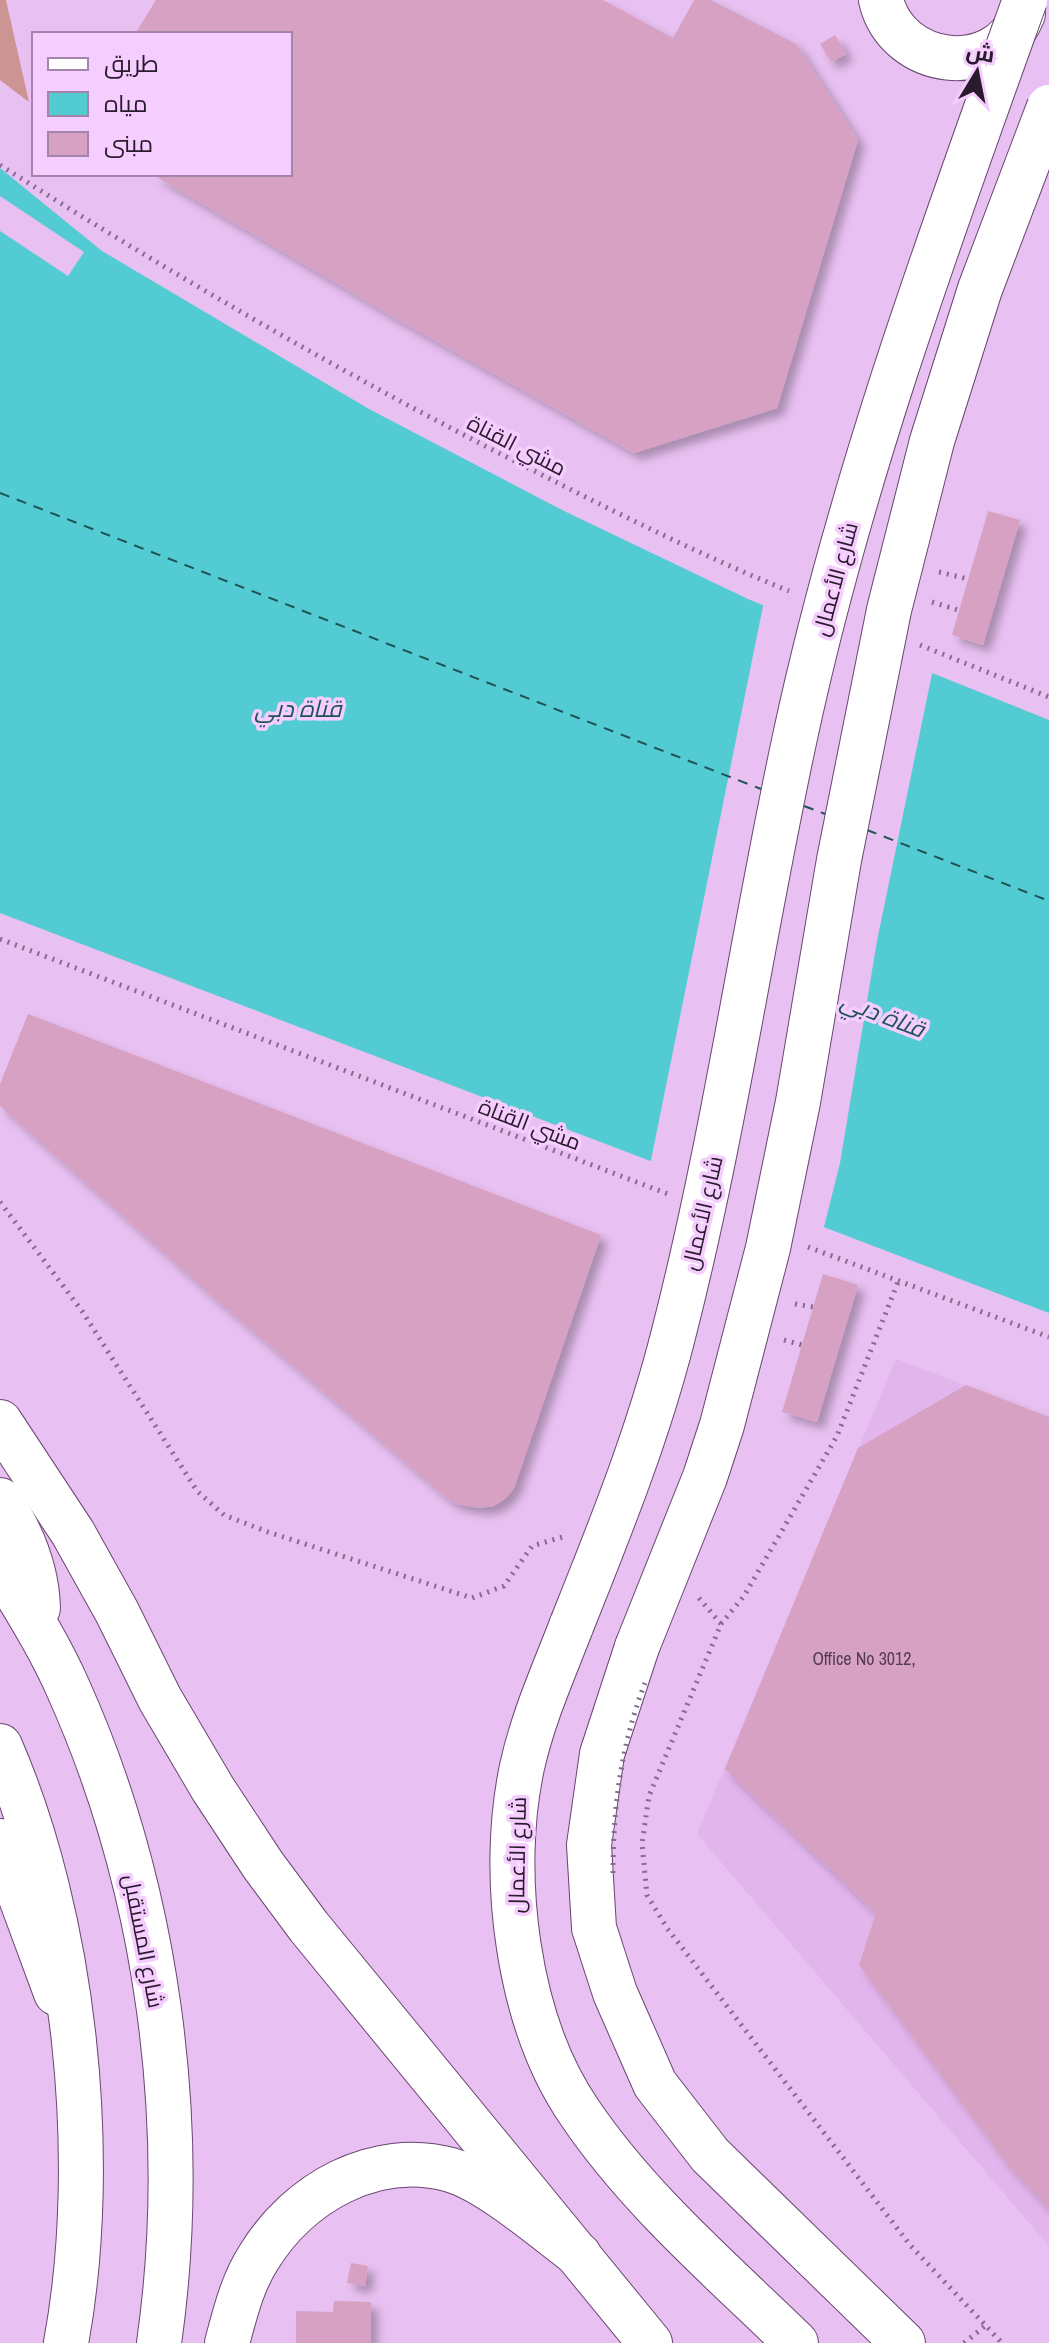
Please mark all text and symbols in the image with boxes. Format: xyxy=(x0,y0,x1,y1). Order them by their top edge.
legend xyxy=(32,32,292,176)
north arrow xyxy=(937,32,1017,112)
text: ش xyxy=(964,35,997,70)
text: طريق xyxy=(104,47,159,79)
text: مياه xyxy=(104,87,148,119)
text: مبنى xyxy=(104,127,153,159)
street label: مشي القناة xyxy=(462,407,572,484)
street label: شارع الأعمال xyxy=(805,519,865,639)
water label: قناة دبي xyxy=(254,692,343,728)
water label: قناة دبي xyxy=(835,983,931,1049)
street label: مشي القناة xyxy=(474,1091,585,1159)
street label: شارع الأعمال xyxy=(674,1153,730,1273)
house number: Office No 3012, xyxy=(812,1646,916,1671)
street label: شارع الأعمال xyxy=(501,1796,533,1914)
street label: شارع المستقبل xyxy=(116,1872,172,2010)

